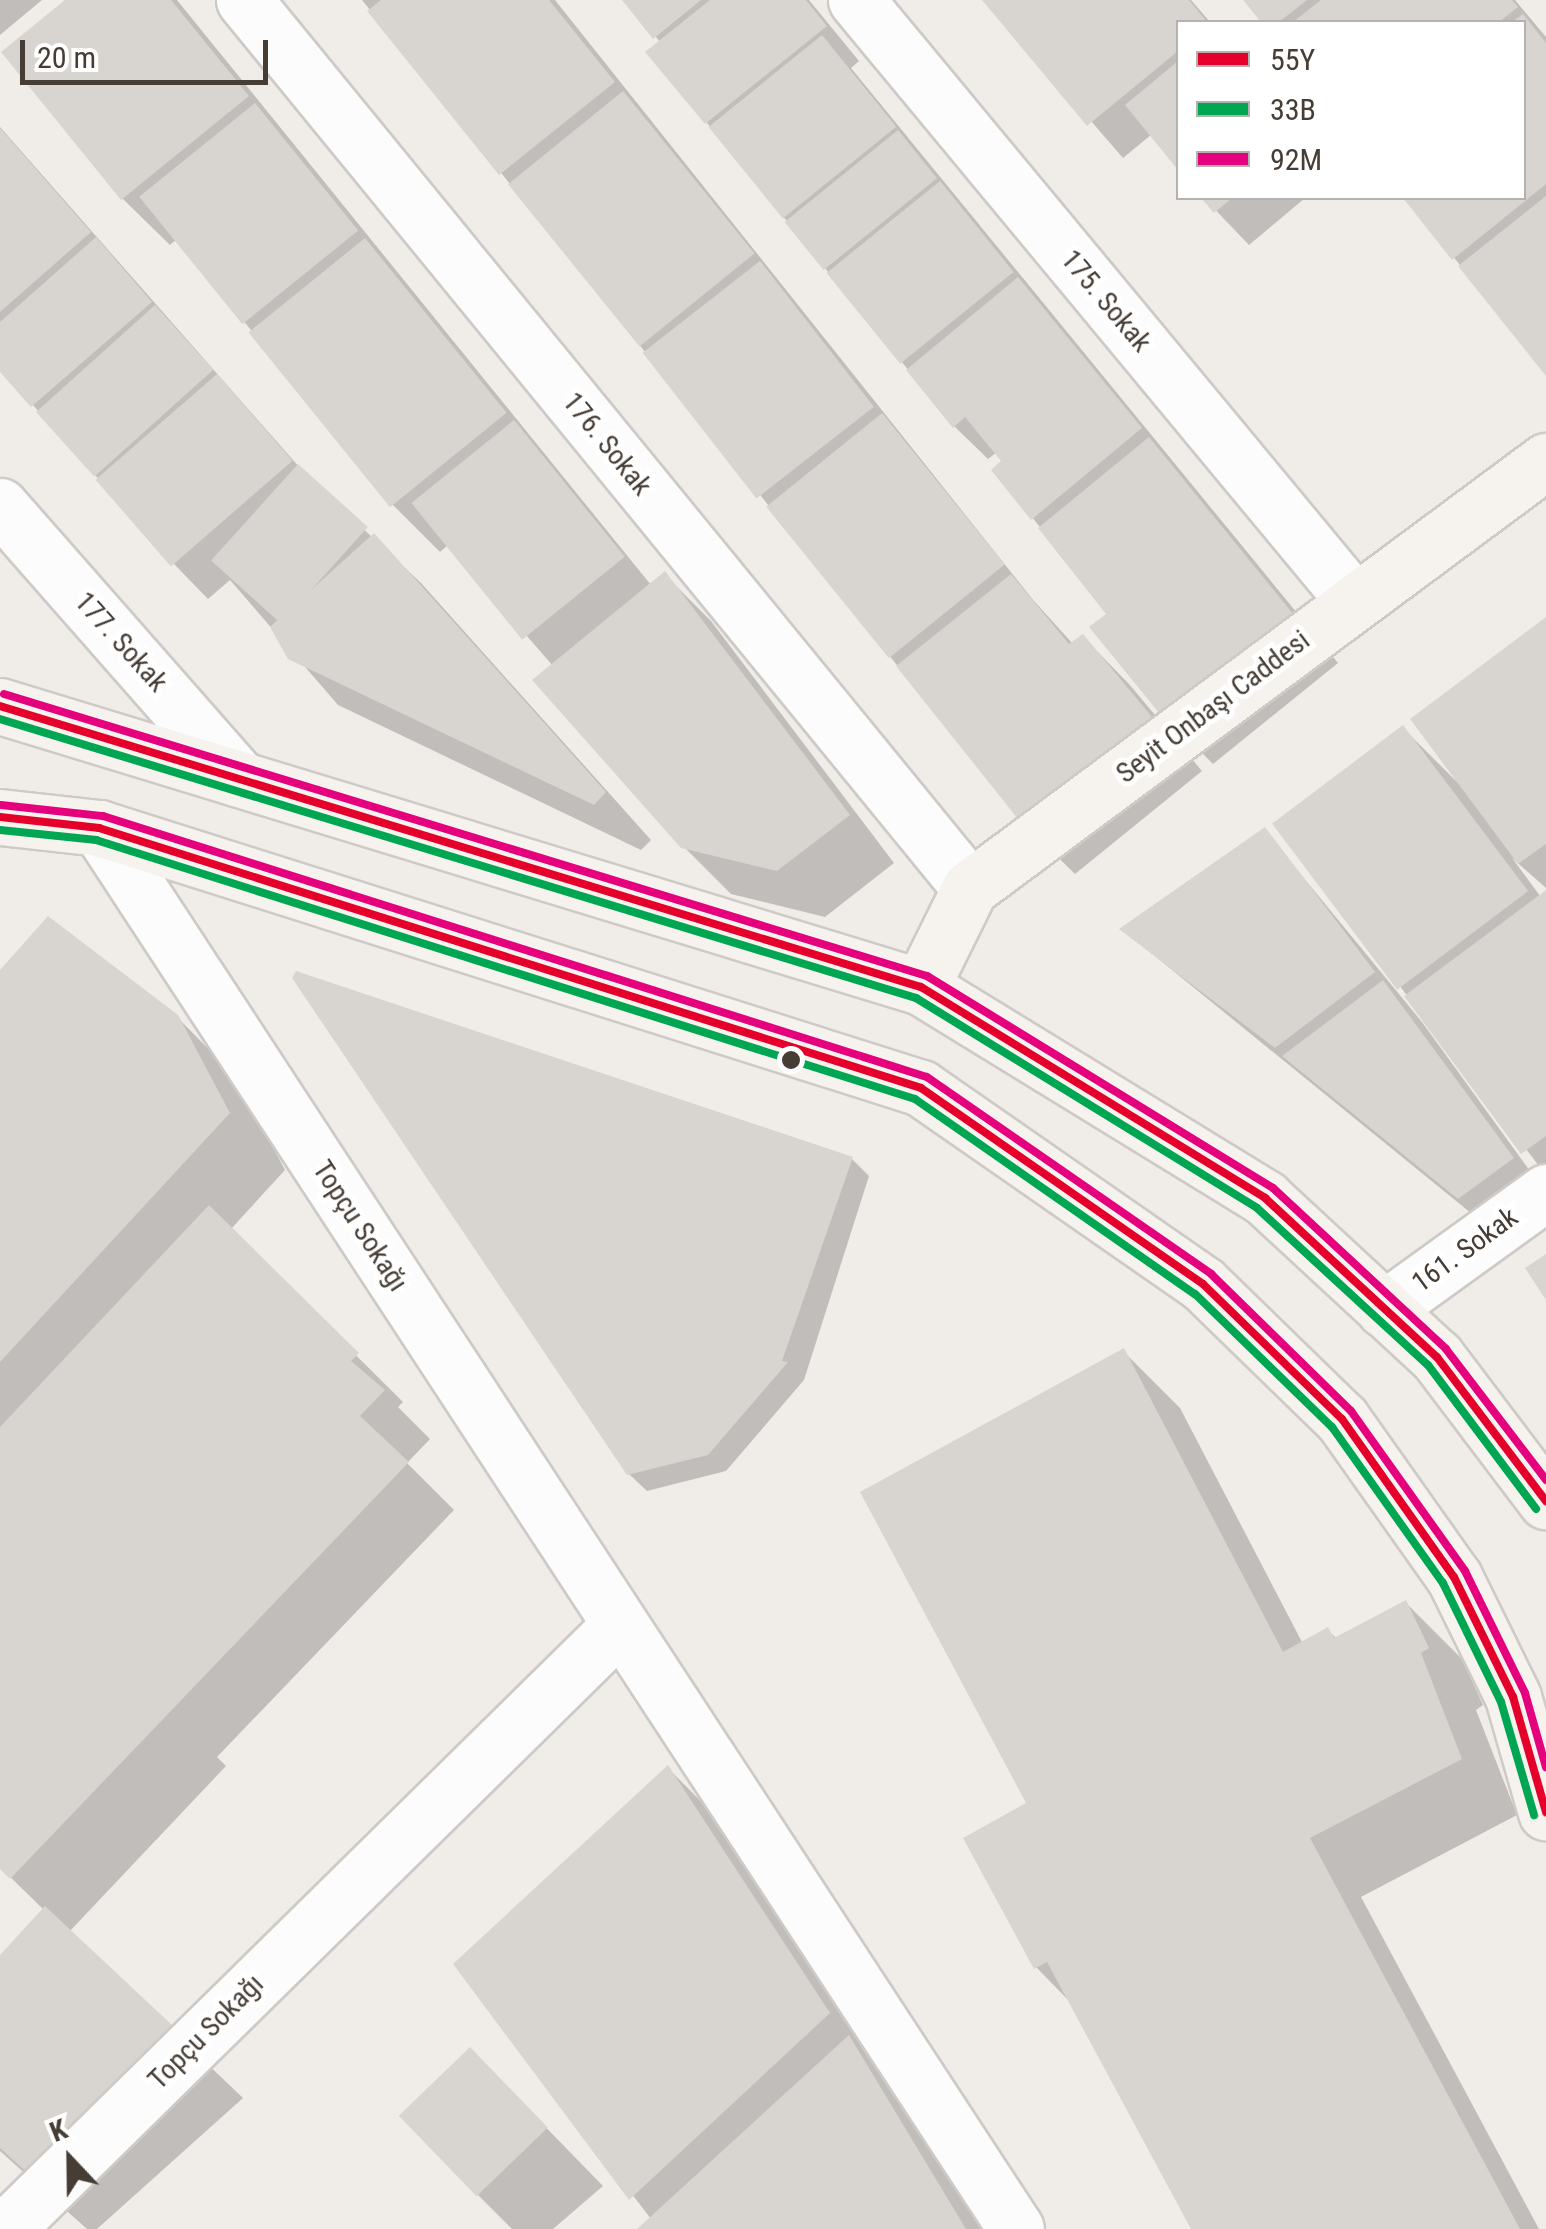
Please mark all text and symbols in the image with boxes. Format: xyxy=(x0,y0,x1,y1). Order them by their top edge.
scale bar xyxy=(25,20,272,82)
legend xyxy=(1176,20,1526,200)
text: 20 m xyxy=(37,40,96,75)
text: 55Y xyxy=(1270,42,1315,77)
text: 33B xyxy=(1270,92,1316,127)
text: 92M xyxy=(1270,142,1322,177)
street label: 175. Sokak xyxy=(1054,243,1158,359)
street label: 176. Sokak xyxy=(555,386,659,502)
street label: 177. Sokak xyxy=(68,585,174,699)
street label: Seyit Onbaşı Caddesi xyxy=(1110,623,1316,791)
unlabelled marker xyxy=(781,1050,801,1070)
street label: Topçu Sokağı xyxy=(305,1154,415,1298)
street label: 161. Sokak xyxy=(1406,1200,1524,1300)
street label: Topçu Sokağı xyxy=(141,1967,271,2097)
north arrow xyxy=(20,2109,120,2209)
text: K xyxy=(45,2113,72,2149)

